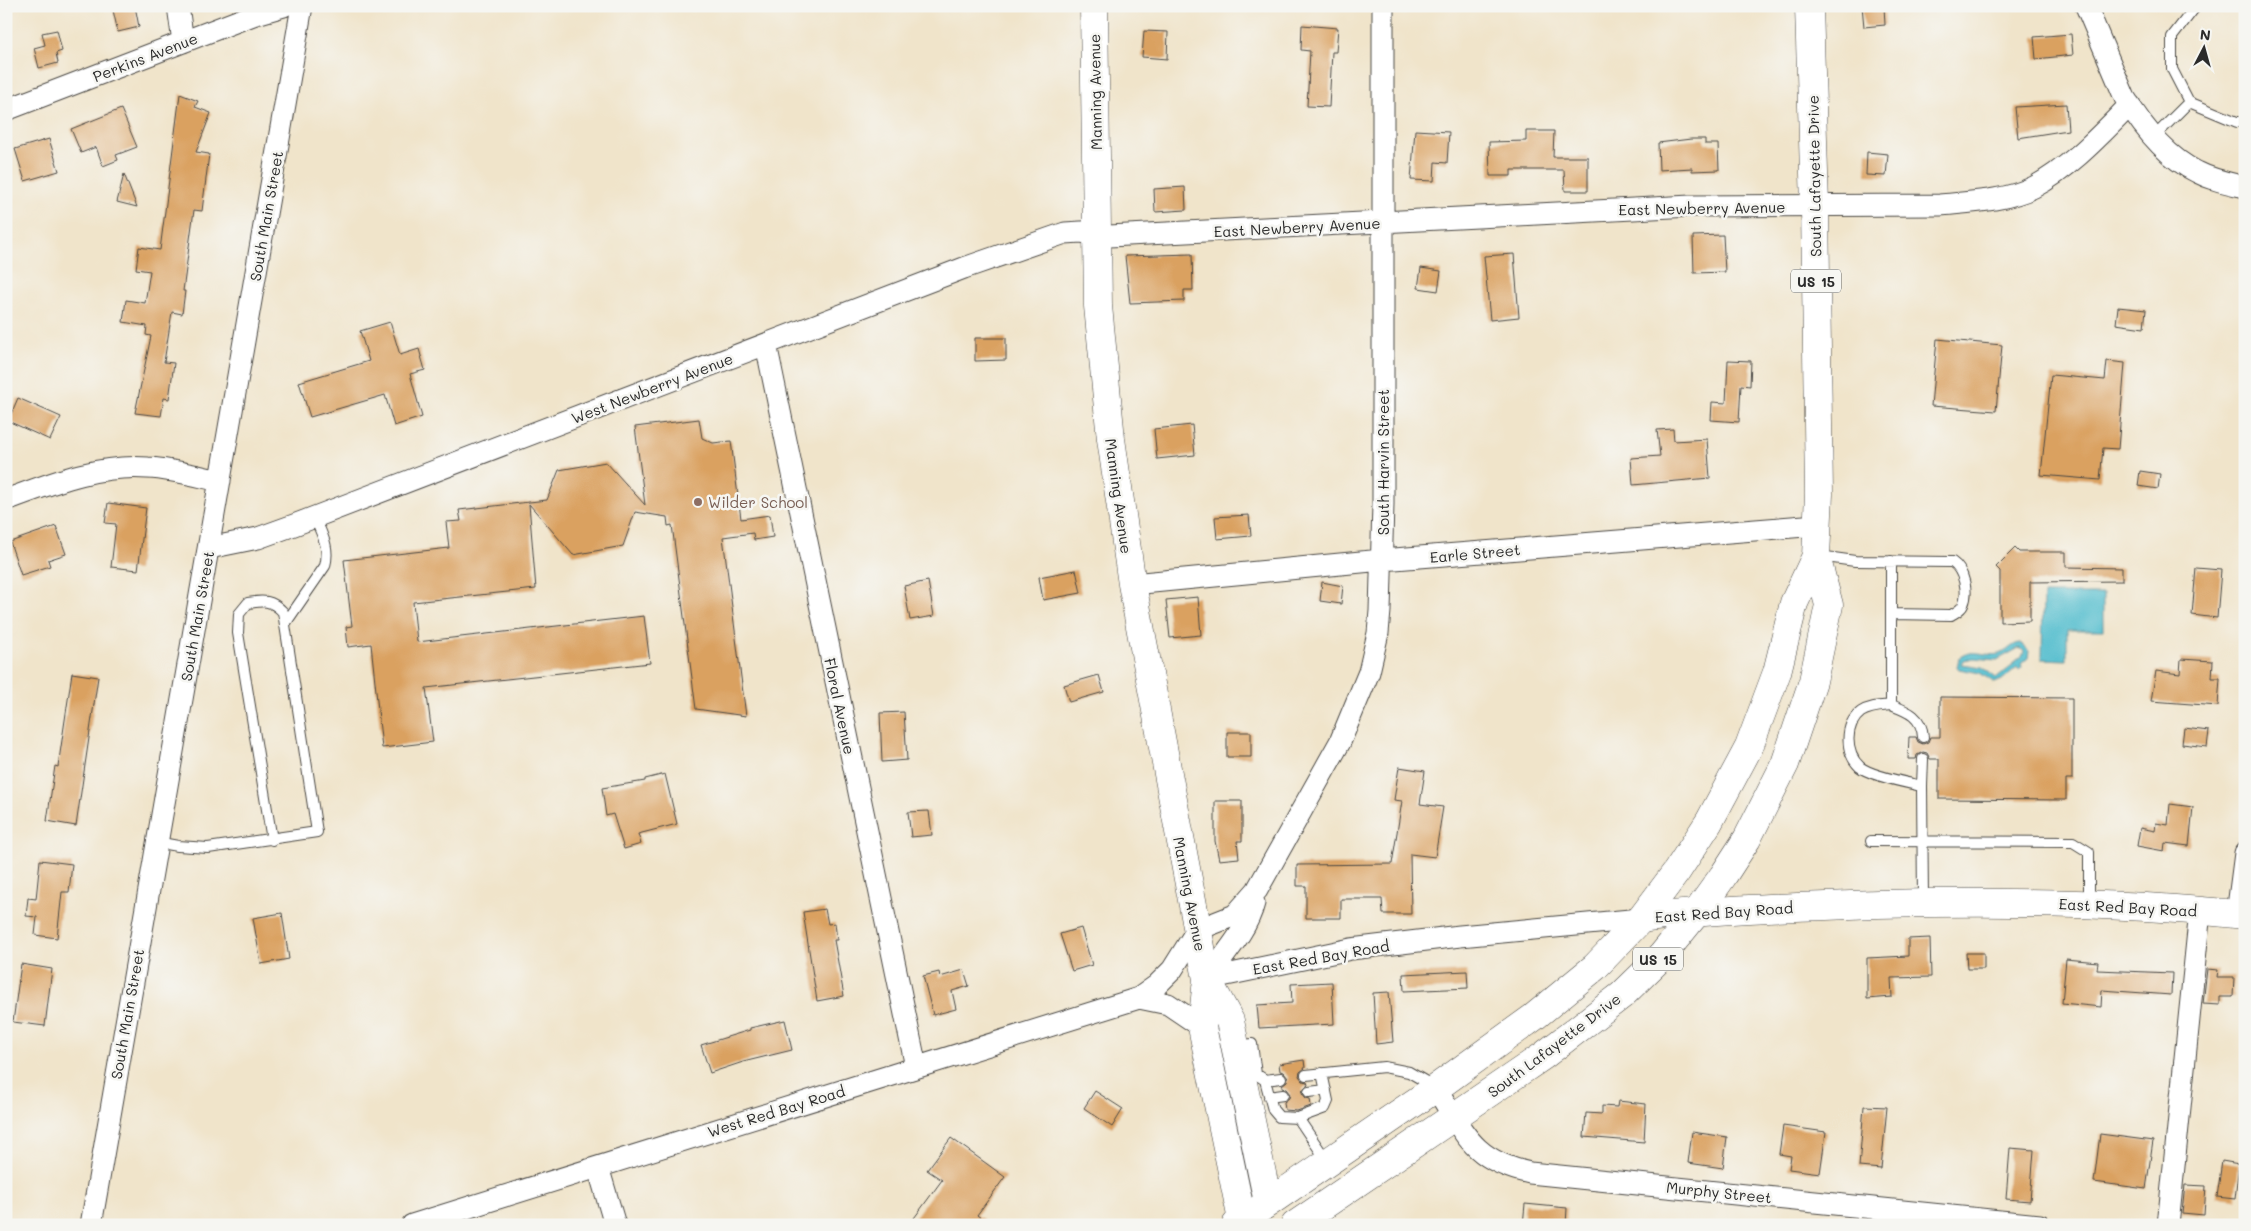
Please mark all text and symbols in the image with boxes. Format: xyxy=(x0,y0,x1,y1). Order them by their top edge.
north arrow xyxy=(2178,22,2228,72)
text: N xyxy=(2199,25,2212,45)
street label: Perkins Avenue xyxy=(90,28,200,86)
street label: Manning Avenue xyxy=(1084,34,1106,150)
street label: South Lafayette Drive xyxy=(1803,95,1825,257)
street label: South Main Street xyxy=(245,149,287,283)
street label: East Newberry Avenue xyxy=(1618,197,1786,219)
street label: East Newberry Avenue xyxy=(1213,213,1381,241)
road number: US 15 xyxy=(1791,270,1841,292)
street label: West Newberry Avenue xyxy=(568,348,736,428)
street label: South Harvin Street xyxy=(1373,389,1393,535)
street label: Manning Avenue xyxy=(1101,437,1137,555)
place label: Wilder School xyxy=(708,492,808,512)
marker: Wilder School xyxy=(692,496,704,508)
street label: Earle Street xyxy=(1429,539,1521,567)
street label: South Main Street xyxy=(176,549,218,683)
street label: Floral Avenue xyxy=(820,656,860,756)
street label: Manning Avenue xyxy=(1169,835,1211,953)
street label: East Red Bay Road xyxy=(2058,893,2198,921)
street label: East Red Bay Road xyxy=(1654,897,1794,927)
street label: East Red Bay Road xyxy=(1251,935,1391,979)
street label: South Main Street xyxy=(106,947,148,1081)
road number: US 15 xyxy=(1633,948,1683,971)
street label: South Lafayette Drive xyxy=(1483,988,1625,1102)
street label: West Red Bay Road xyxy=(705,1081,847,1141)
street label: Murphy Street xyxy=(1665,1177,1773,1207)

